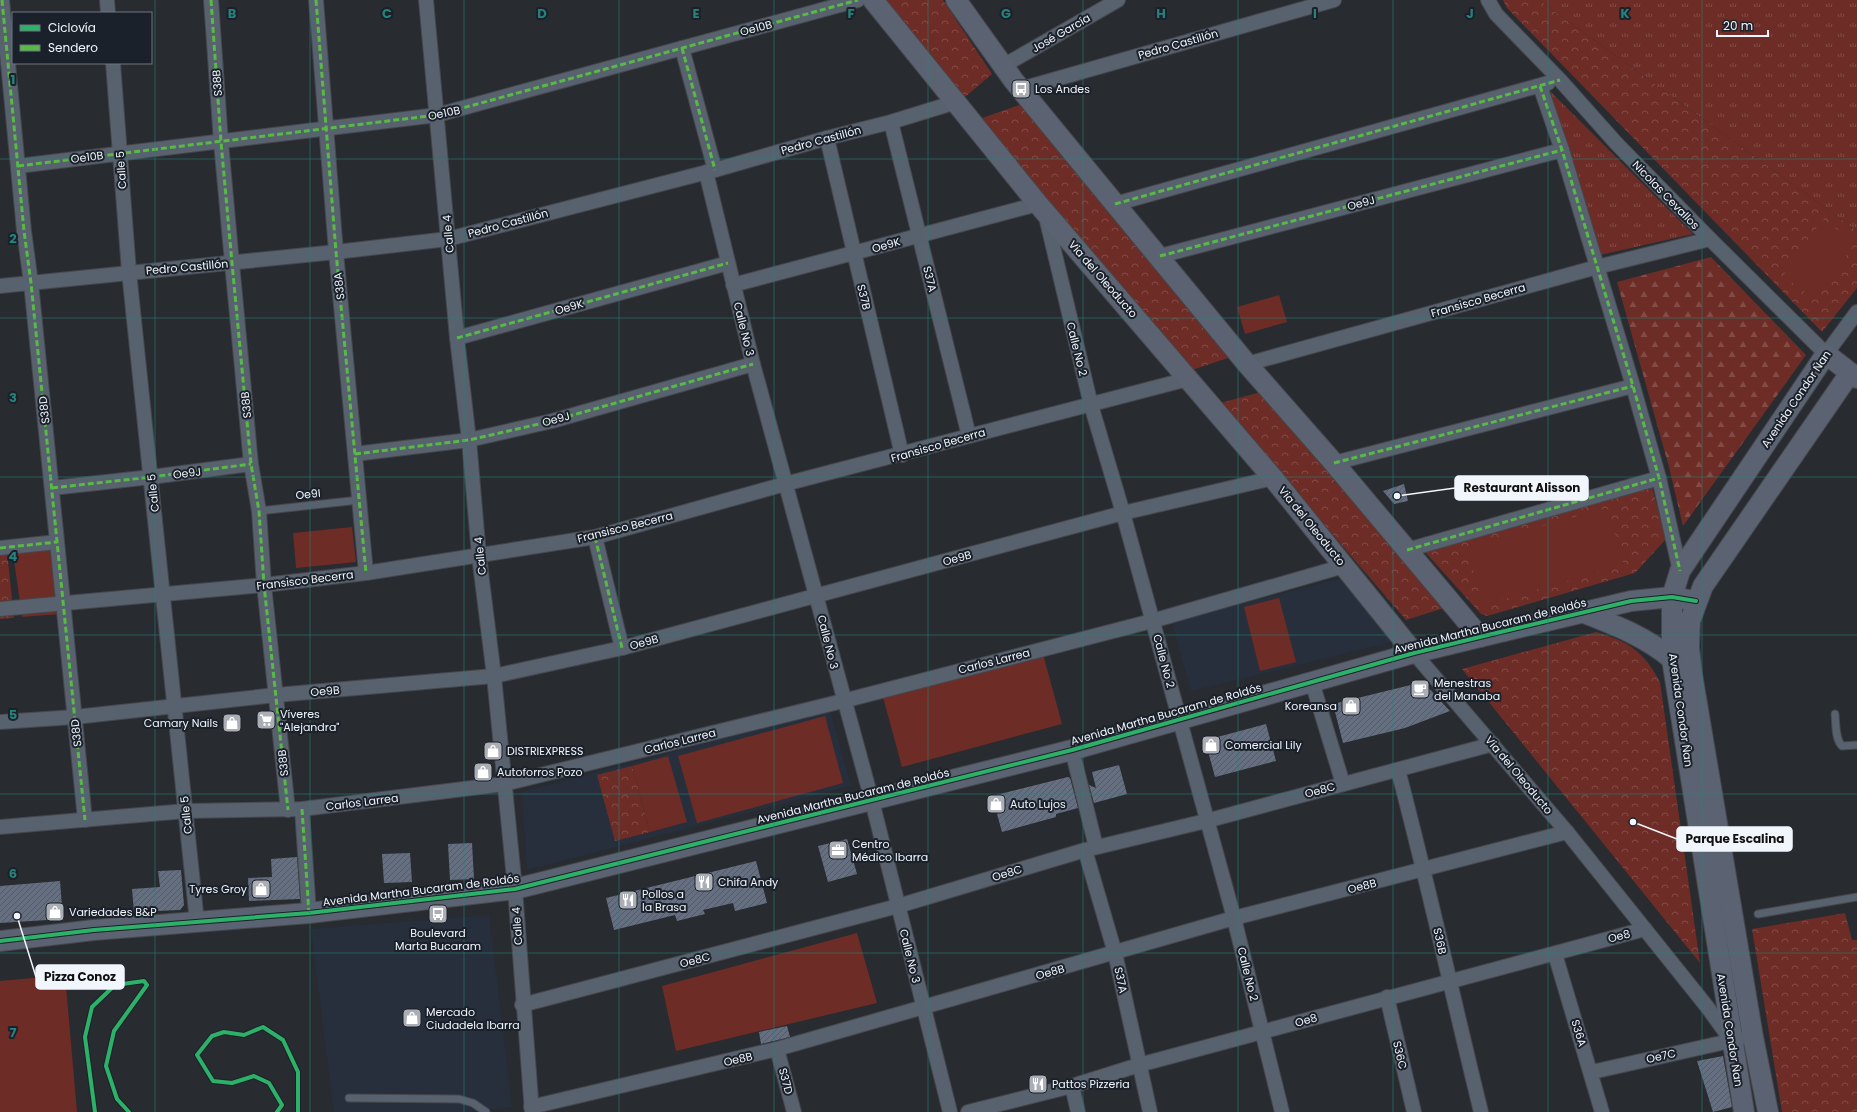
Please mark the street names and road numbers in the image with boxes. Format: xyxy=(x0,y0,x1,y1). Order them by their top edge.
street label: José García xyxy=(1029,10,1093,56)
street label: Oe10B xyxy=(738,16,774,40)
street label: Pedro Castillón xyxy=(1136,25,1220,63)
street label: S38B xyxy=(208,69,226,97)
street label: Oe10B xyxy=(426,102,462,124)
street label: Pedro Castillón xyxy=(779,122,863,158)
street label: Oe10B xyxy=(70,147,104,167)
street label: Calle 5 xyxy=(112,150,130,190)
street label: Nicolas Cevallos xyxy=(1629,157,1703,233)
street label: Oe9J xyxy=(1345,192,1377,214)
street label: Pedro Castillón xyxy=(466,205,550,241)
street label: Calle 4 xyxy=(438,214,458,254)
street label: Oe9K xyxy=(870,233,903,257)
street label: Via del Oleoducto xyxy=(1065,237,1141,321)
street label: Pedro Castillón xyxy=(145,255,229,279)
street label: S37A xyxy=(919,264,941,294)
street label: S38A xyxy=(330,271,348,300)
street label: Fransisco Becerra xyxy=(1429,279,1527,321)
street label: S37B xyxy=(853,283,875,312)
street label: Oe9K xyxy=(553,295,586,319)
street label: Calle No 3 xyxy=(730,300,758,358)
street label: Calle No 2 xyxy=(1063,320,1091,378)
street label: Avenida Condor Ñan xyxy=(1757,347,1835,451)
street label: S38B xyxy=(237,391,255,419)
street label: S38D xyxy=(35,395,53,425)
street label: Oe9J xyxy=(540,408,572,430)
street label: Fransisco Becerra xyxy=(889,424,987,466)
street label: Oe9J xyxy=(172,463,202,483)
street label: Calle 5 xyxy=(143,473,163,513)
street label: Via del Oleoducto xyxy=(1275,483,1349,569)
street label: Oe9I xyxy=(295,485,321,503)
street label: Fransisco Becerra xyxy=(576,507,674,547)
street label: Calle 4 xyxy=(470,536,490,576)
street label: Oe9B xyxy=(941,546,973,569)
street label: Fransisco Becerra xyxy=(256,566,354,594)
street label: Avenida Martha Bucaram de Roldós xyxy=(1392,594,1588,658)
street label: Calle No 3 xyxy=(814,613,842,671)
street label: Oe9B xyxy=(628,630,660,653)
street label: Calle No 2 xyxy=(1149,632,1179,690)
street label: Carlos Larrea xyxy=(957,644,1031,678)
street label: Avenida Condor Ñan xyxy=(1665,652,1697,768)
street label: Avenida Martha Bucaram de Roldós xyxy=(1069,679,1264,749)
street label: Oe9B xyxy=(310,682,340,700)
street label: S38D xyxy=(67,718,85,748)
street label: Carlos Larrea xyxy=(643,724,717,758)
street label: Via del Oleoducto xyxy=(1481,732,1557,818)
street label: S38B xyxy=(274,749,292,777)
street label: Avenida Martha Bucaram de Roldós xyxy=(755,764,951,828)
street label: Oe8C xyxy=(1303,778,1337,802)
street label: Carlos Larrea xyxy=(325,790,399,814)
street label: Calle 5 xyxy=(176,795,196,835)
street label: Oe8C xyxy=(990,861,1024,885)
street label: Avenida Martha Bucaram de Roldós xyxy=(322,870,520,910)
street label: Oe8B xyxy=(1346,875,1378,897)
street label: Calle 4 xyxy=(508,906,526,946)
street label: Oe8 xyxy=(1606,925,1632,947)
street label: S36B xyxy=(1429,926,1451,956)
street label: Calle No 3 xyxy=(896,927,924,985)
street label: Calle No 2 xyxy=(1234,945,1262,1003)
street label: Oe8C xyxy=(678,948,712,972)
street label: Oe8B xyxy=(1034,960,1066,984)
street label: S37A xyxy=(1110,965,1132,995)
street label: Avenida Condor Ñan xyxy=(1713,972,1747,1088)
street label: Oe8 xyxy=(1293,1009,1319,1031)
street label: S36A xyxy=(1567,1018,1591,1049)
street label: S36C xyxy=(1389,1039,1411,1071)
street label: Oe7C xyxy=(1645,1045,1677,1067)
street label: Oe8B xyxy=(722,1048,754,1070)
street label: S37D xyxy=(775,1066,797,1096)

